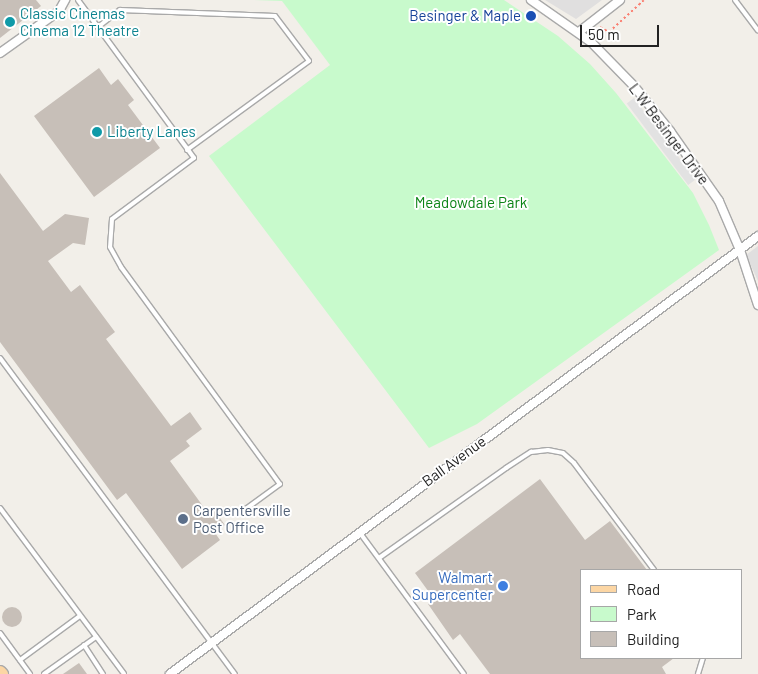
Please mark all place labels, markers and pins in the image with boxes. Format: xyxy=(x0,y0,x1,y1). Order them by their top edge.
place label: Classic Cinemas Cinema 12 Theatre xyxy=(20,4,139,39)
place label: Besinger & Maple xyxy=(409,7,521,25)
marker: Besinger & Maple xyxy=(525,10,537,22)
marker: Classic Cinemas Cinema 12 Theatre xyxy=(4,16,16,28)
place label: Liberty Lanes xyxy=(107,123,196,141)
marker: Liberty Lanes xyxy=(91,126,103,138)
place label: Carpentersville Post Office xyxy=(193,501,291,536)
marker: Carpentersville Post Office xyxy=(177,513,189,525)
place label: Walmart Supercenter xyxy=(412,568,493,603)
marker: Walmart Supercenter xyxy=(497,580,509,592)

